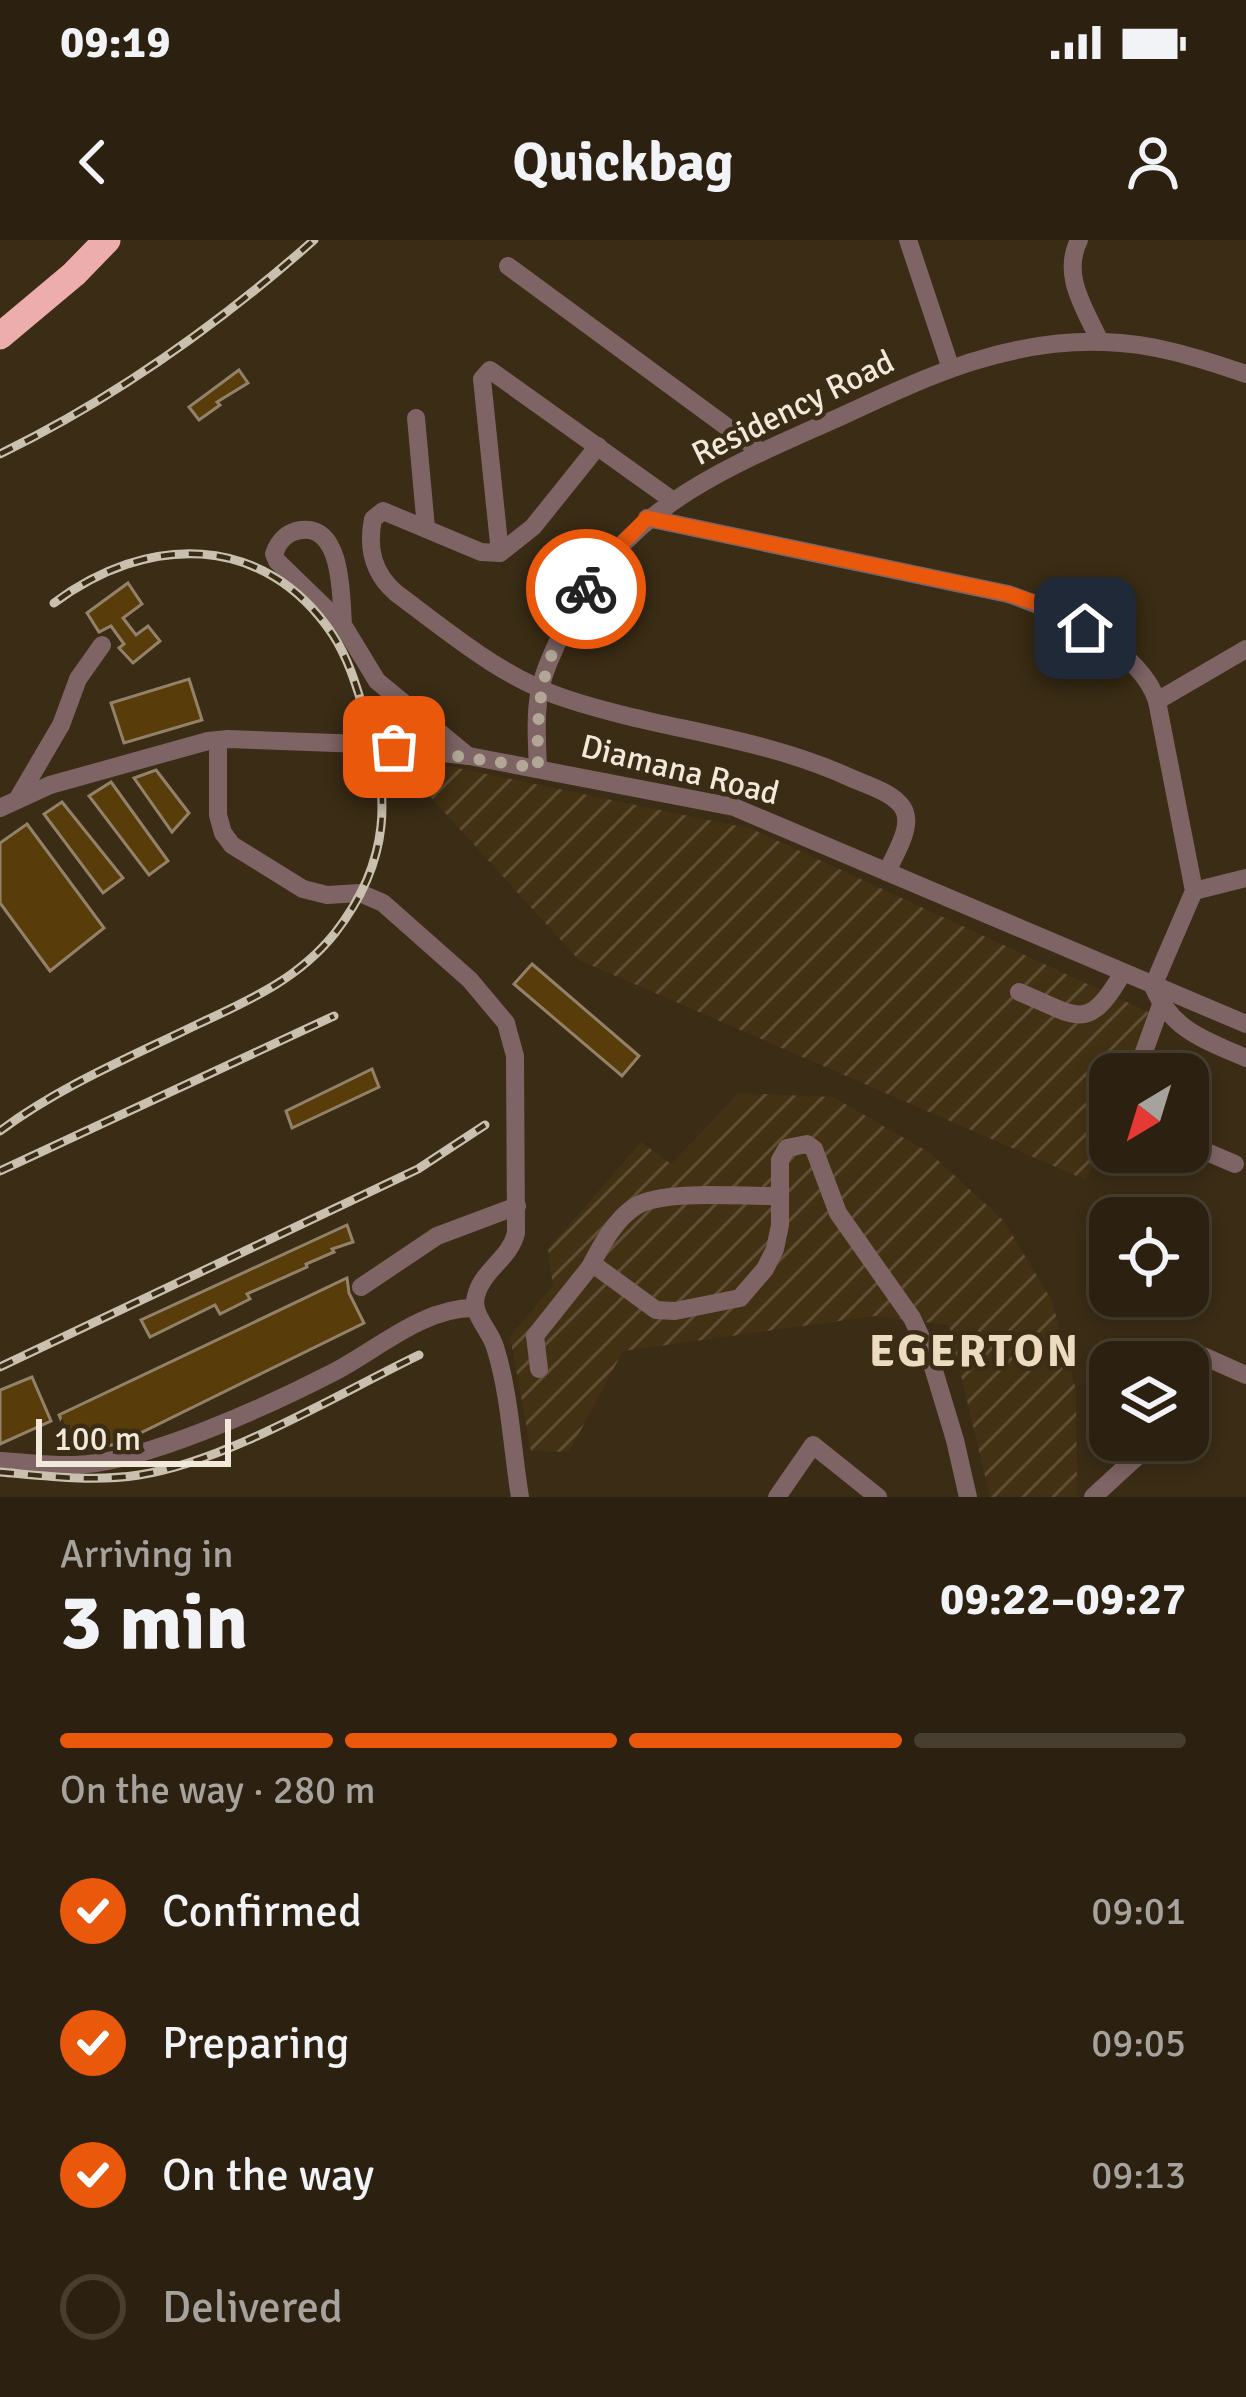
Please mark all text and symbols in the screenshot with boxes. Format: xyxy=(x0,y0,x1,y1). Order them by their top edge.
text: 09:19 xyxy=(60,15,170,70)
icon: back xyxy=(60,129,126,195)
text: Quickbag xyxy=(512,129,734,196)
icon: person xyxy=(1120,129,1186,195)
street label: Residency Road xyxy=(685,341,901,475)
courier xyxy=(526,529,646,649)
icon: bike xyxy=(553,556,619,622)
pin xyxy=(1034,577,1136,679)
icon: home xyxy=(1052,595,1118,661)
pin xyxy=(343,696,445,798)
icon: bag xyxy=(361,714,427,780)
street label: Diamana Road xyxy=(577,726,783,814)
north arrow xyxy=(1089,1053,1209,1173)
map controls xyxy=(1089,1053,1209,1461)
button: locate xyxy=(1089,1197,1209,1317)
district label: EGERTON xyxy=(869,1324,1081,1379)
button: layers xyxy=(1089,1341,1209,1461)
scale bar xyxy=(36,1413,231,1466)
text: 100 m xyxy=(54,1419,141,1460)
text: Arriving in xyxy=(60,1530,234,1578)
text: 09:22–09:27 xyxy=(940,1572,1186,1627)
text: 3 min xyxy=(60,1575,248,1671)
text: On the way · 280 m xyxy=(60,1766,376,1814)
icon: check xyxy=(60,1878,126,1944)
text: Confirmed xyxy=(162,1884,362,1939)
text: 09:01 xyxy=(1091,1887,1186,1935)
icon: check xyxy=(60,2010,126,2076)
text: Preparing xyxy=(162,2016,350,2071)
text: 09:05 xyxy=(1091,2019,1186,2067)
icon: check xyxy=(60,2142,126,2208)
text: On the way xyxy=(162,2148,374,2203)
text: 09:13 xyxy=(1091,2151,1186,2199)
text: Delivered xyxy=(162,2280,343,2335)

